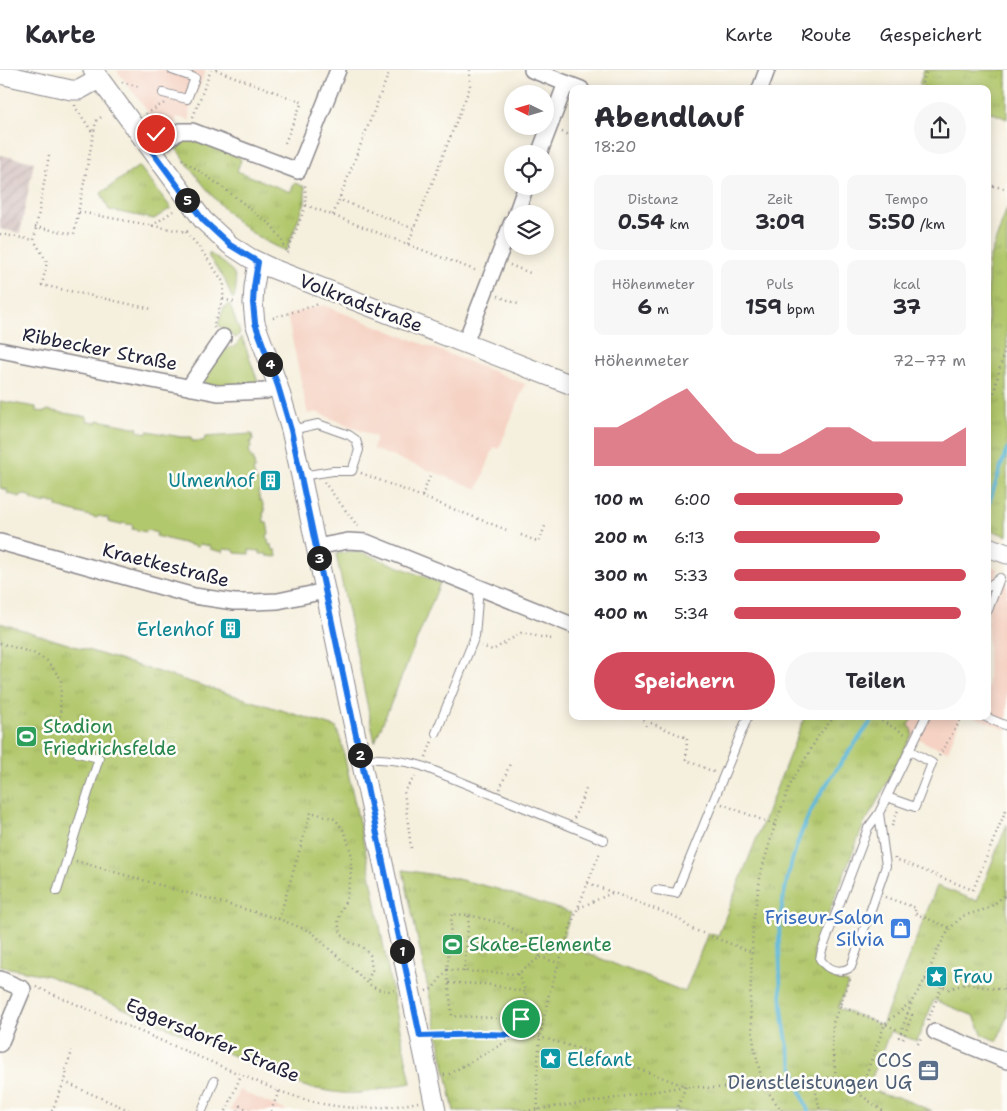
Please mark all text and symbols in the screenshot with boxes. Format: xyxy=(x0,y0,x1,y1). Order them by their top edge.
text: Karte xyxy=(25,19,96,51)
text: Karte xyxy=(725,23,773,47)
text: Route xyxy=(801,23,852,47)
text: Gespeichert xyxy=(880,23,982,47)
north arrow xyxy=(504,85,554,135)
map controls xyxy=(504,85,554,255)
text: Abendlauf xyxy=(594,98,744,136)
button: share xyxy=(914,102,966,154)
pin xyxy=(135,113,177,155)
icon: check xyxy=(142,120,170,148)
text: 18:20 xyxy=(594,136,636,157)
button: locate xyxy=(504,145,554,195)
pin: 5 xyxy=(174,188,200,212)
text: Distanz xyxy=(628,190,679,208)
text: Zeit xyxy=(767,190,793,208)
text: Tempo xyxy=(885,190,928,208)
text: 5 xyxy=(183,191,192,209)
button: layers xyxy=(504,205,554,255)
text: 0.54 xyxy=(617,208,665,236)
text: 3:09 xyxy=(755,208,805,236)
text: 5:50 xyxy=(868,208,915,236)
text: km xyxy=(665,215,689,233)
text: /km xyxy=(915,215,945,233)
street label: Volkradstraße xyxy=(296,268,426,338)
text: Höhenmeter xyxy=(612,275,695,293)
text: Puls xyxy=(766,275,794,293)
text: kcal xyxy=(893,275,920,293)
text: 6 xyxy=(638,293,652,321)
text: 159 xyxy=(745,293,782,321)
text: 37 xyxy=(892,293,921,321)
text: m xyxy=(652,300,669,318)
text: bpm xyxy=(782,300,815,318)
street label: Ribbecker Straße xyxy=(20,322,180,376)
text: Höhenmeter xyxy=(594,350,689,371)
text: 72–77 m xyxy=(893,350,966,371)
pin: 4 xyxy=(258,352,282,376)
text: 4 xyxy=(266,355,275,373)
place label: Ulmenhof xyxy=(168,468,256,493)
building icon: Ulmenhof xyxy=(259,468,283,492)
text: 100 m xyxy=(594,489,643,510)
text: 6:00 xyxy=(674,489,711,510)
text: 200 m xyxy=(594,527,647,548)
text: 6:13 xyxy=(674,527,705,548)
street label: Kraetkestraße xyxy=(100,537,232,593)
pin: 3 xyxy=(306,546,332,570)
text: 3 xyxy=(315,549,324,567)
text: 300 m xyxy=(594,565,648,586)
text: 5:33 xyxy=(674,565,708,586)
text: 400 m xyxy=(594,603,648,624)
text: 5:34 xyxy=(674,603,709,624)
place label: Erlenhof xyxy=(137,617,215,642)
building icon: Erlenhof xyxy=(218,617,242,641)
button: Speichern xyxy=(594,652,775,710)
button: Teilen xyxy=(785,652,966,710)
place label: Stadion Friedrichsfelde xyxy=(43,714,177,761)
sports icon: Stadion Friedrichsfelde xyxy=(15,725,39,749)
pin: 2 xyxy=(348,742,372,768)
text: 2 xyxy=(356,746,365,764)
place label: Friseur-Salon Silvia xyxy=(765,905,884,952)
shop icon: Friseur-Salon Silvia xyxy=(888,916,912,940)
sports icon: Skate-Elemente xyxy=(441,932,465,956)
place label: Skate-Elemente xyxy=(469,932,612,957)
pin: 1 xyxy=(390,938,414,964)
text: 1 xyxy=(399,942,406,960)
place icon: Frau xyxy=(925,964,949,988)
place label: Frau xyxy=(953,964,993,989)
street label: Eggersdorfer Straße xyxy=(122,992,304,1088)
pin xyxy=(500,998,542,1040)
icon: arrive xyxy=(507,1005,535,1033)
place icon: Elefant xyxy=(539,1047,563,1071)
place label: Elefant xyxy=(567,1047,632,1072)
place label: COS Dienstleistungen UG xyxy=(727,1048,912,1095)
office icon: COS Dienstleistungen UG xyxy=(916,1059,940,1083)

